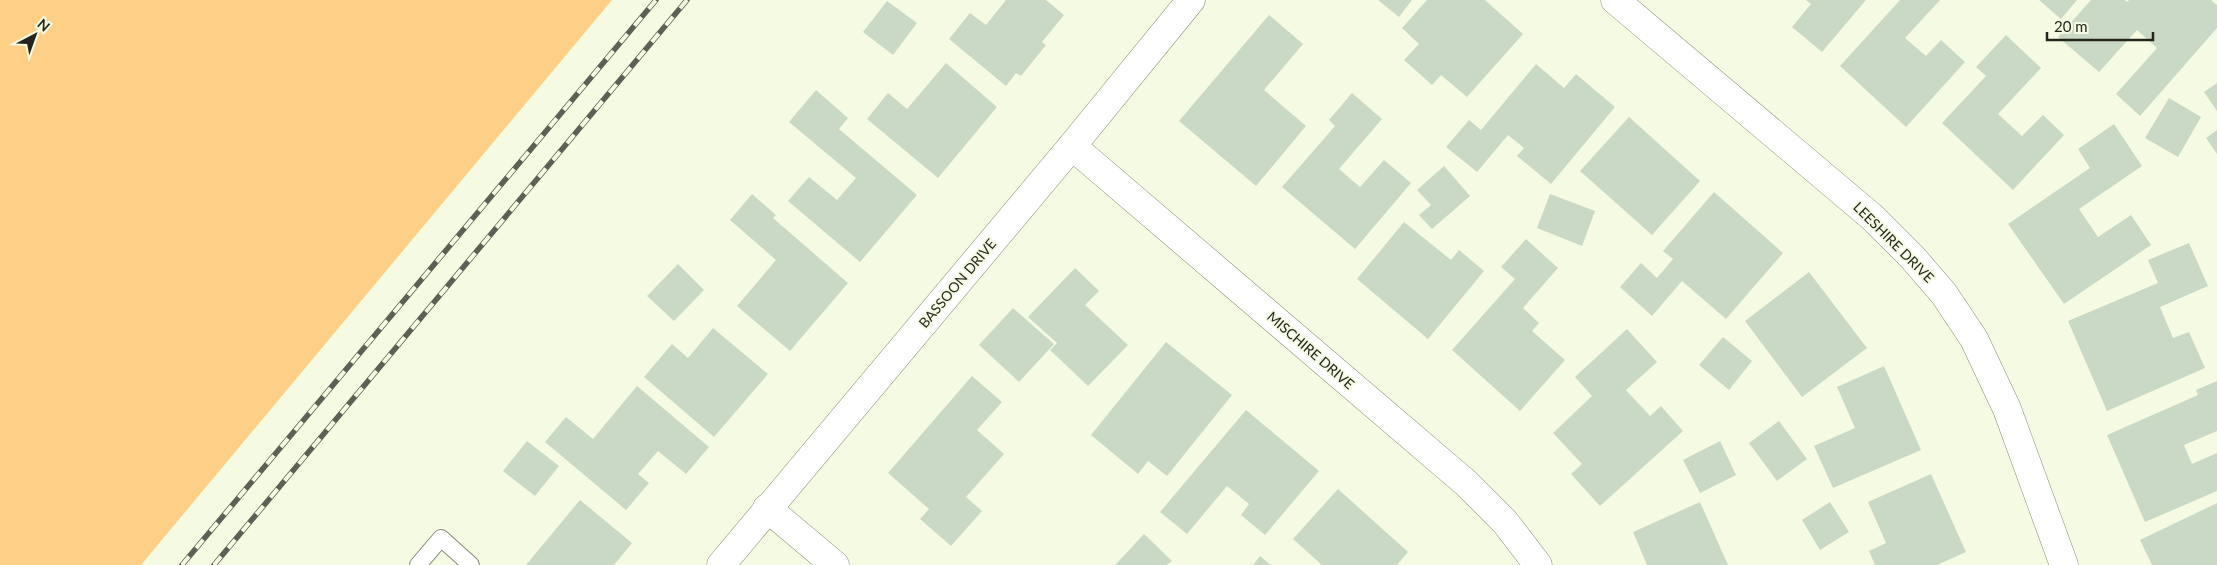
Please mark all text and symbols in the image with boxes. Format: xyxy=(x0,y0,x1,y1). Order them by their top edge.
north arrow xyxy=(10,10,60,60)
scale bar xyxy=(2047,10,2153,42)
text: N xyxy=(34,15,54,35)
text: 20 m xyxy=(2054,17,2088,35)
street label: LEESHIRE DRIVE xyxy=(1850,198,1938,286)
street label: BASSOON DRIVE xyxy=(915,235,999,331)
street label: MISCHIRE DRIVE xyxy=(1264,308,1358,392)

